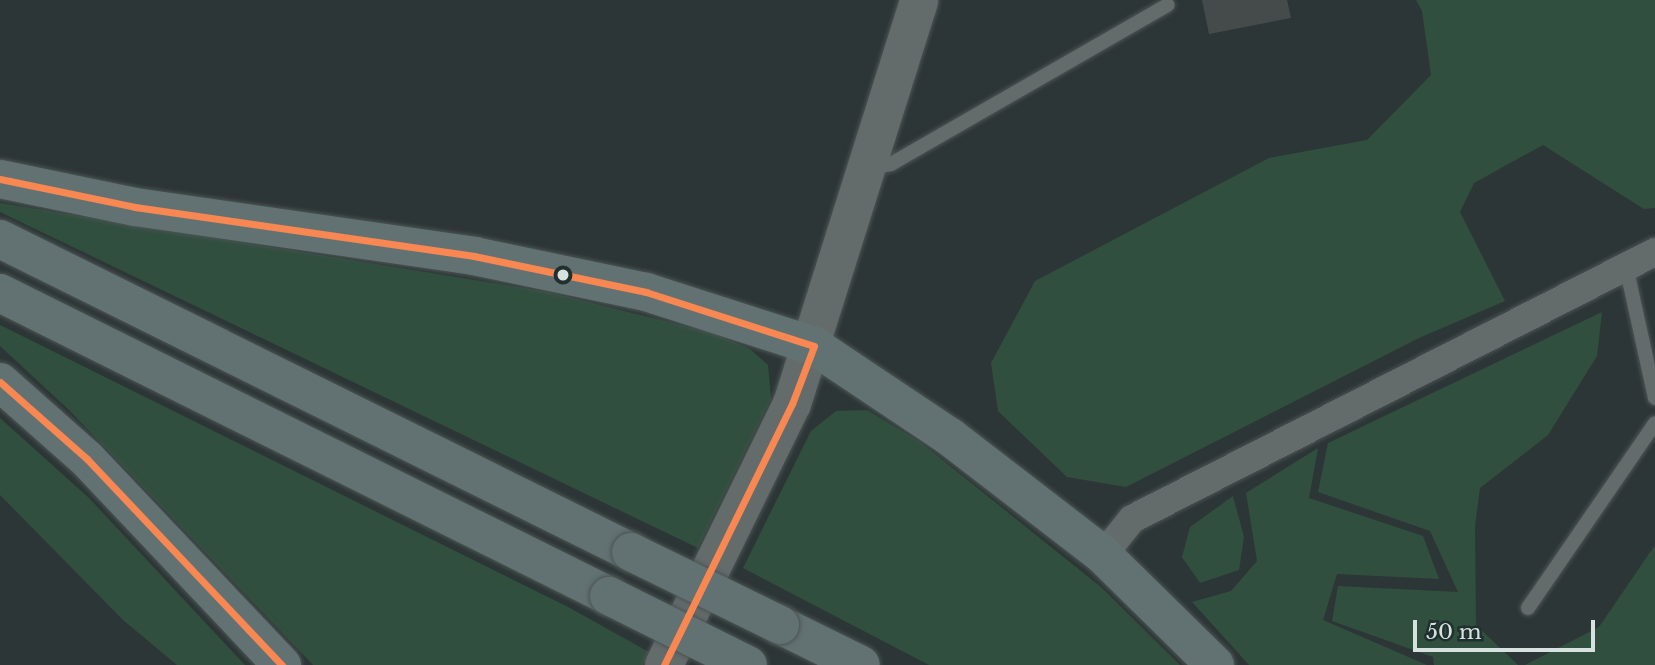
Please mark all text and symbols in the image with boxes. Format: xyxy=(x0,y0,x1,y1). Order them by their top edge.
unlabelled marker xyxy=(556,268,570,282)
scale bar xyxy=(1417,606,1599,650)
text: 50 m xyxy=(1426,619,1481,645)

